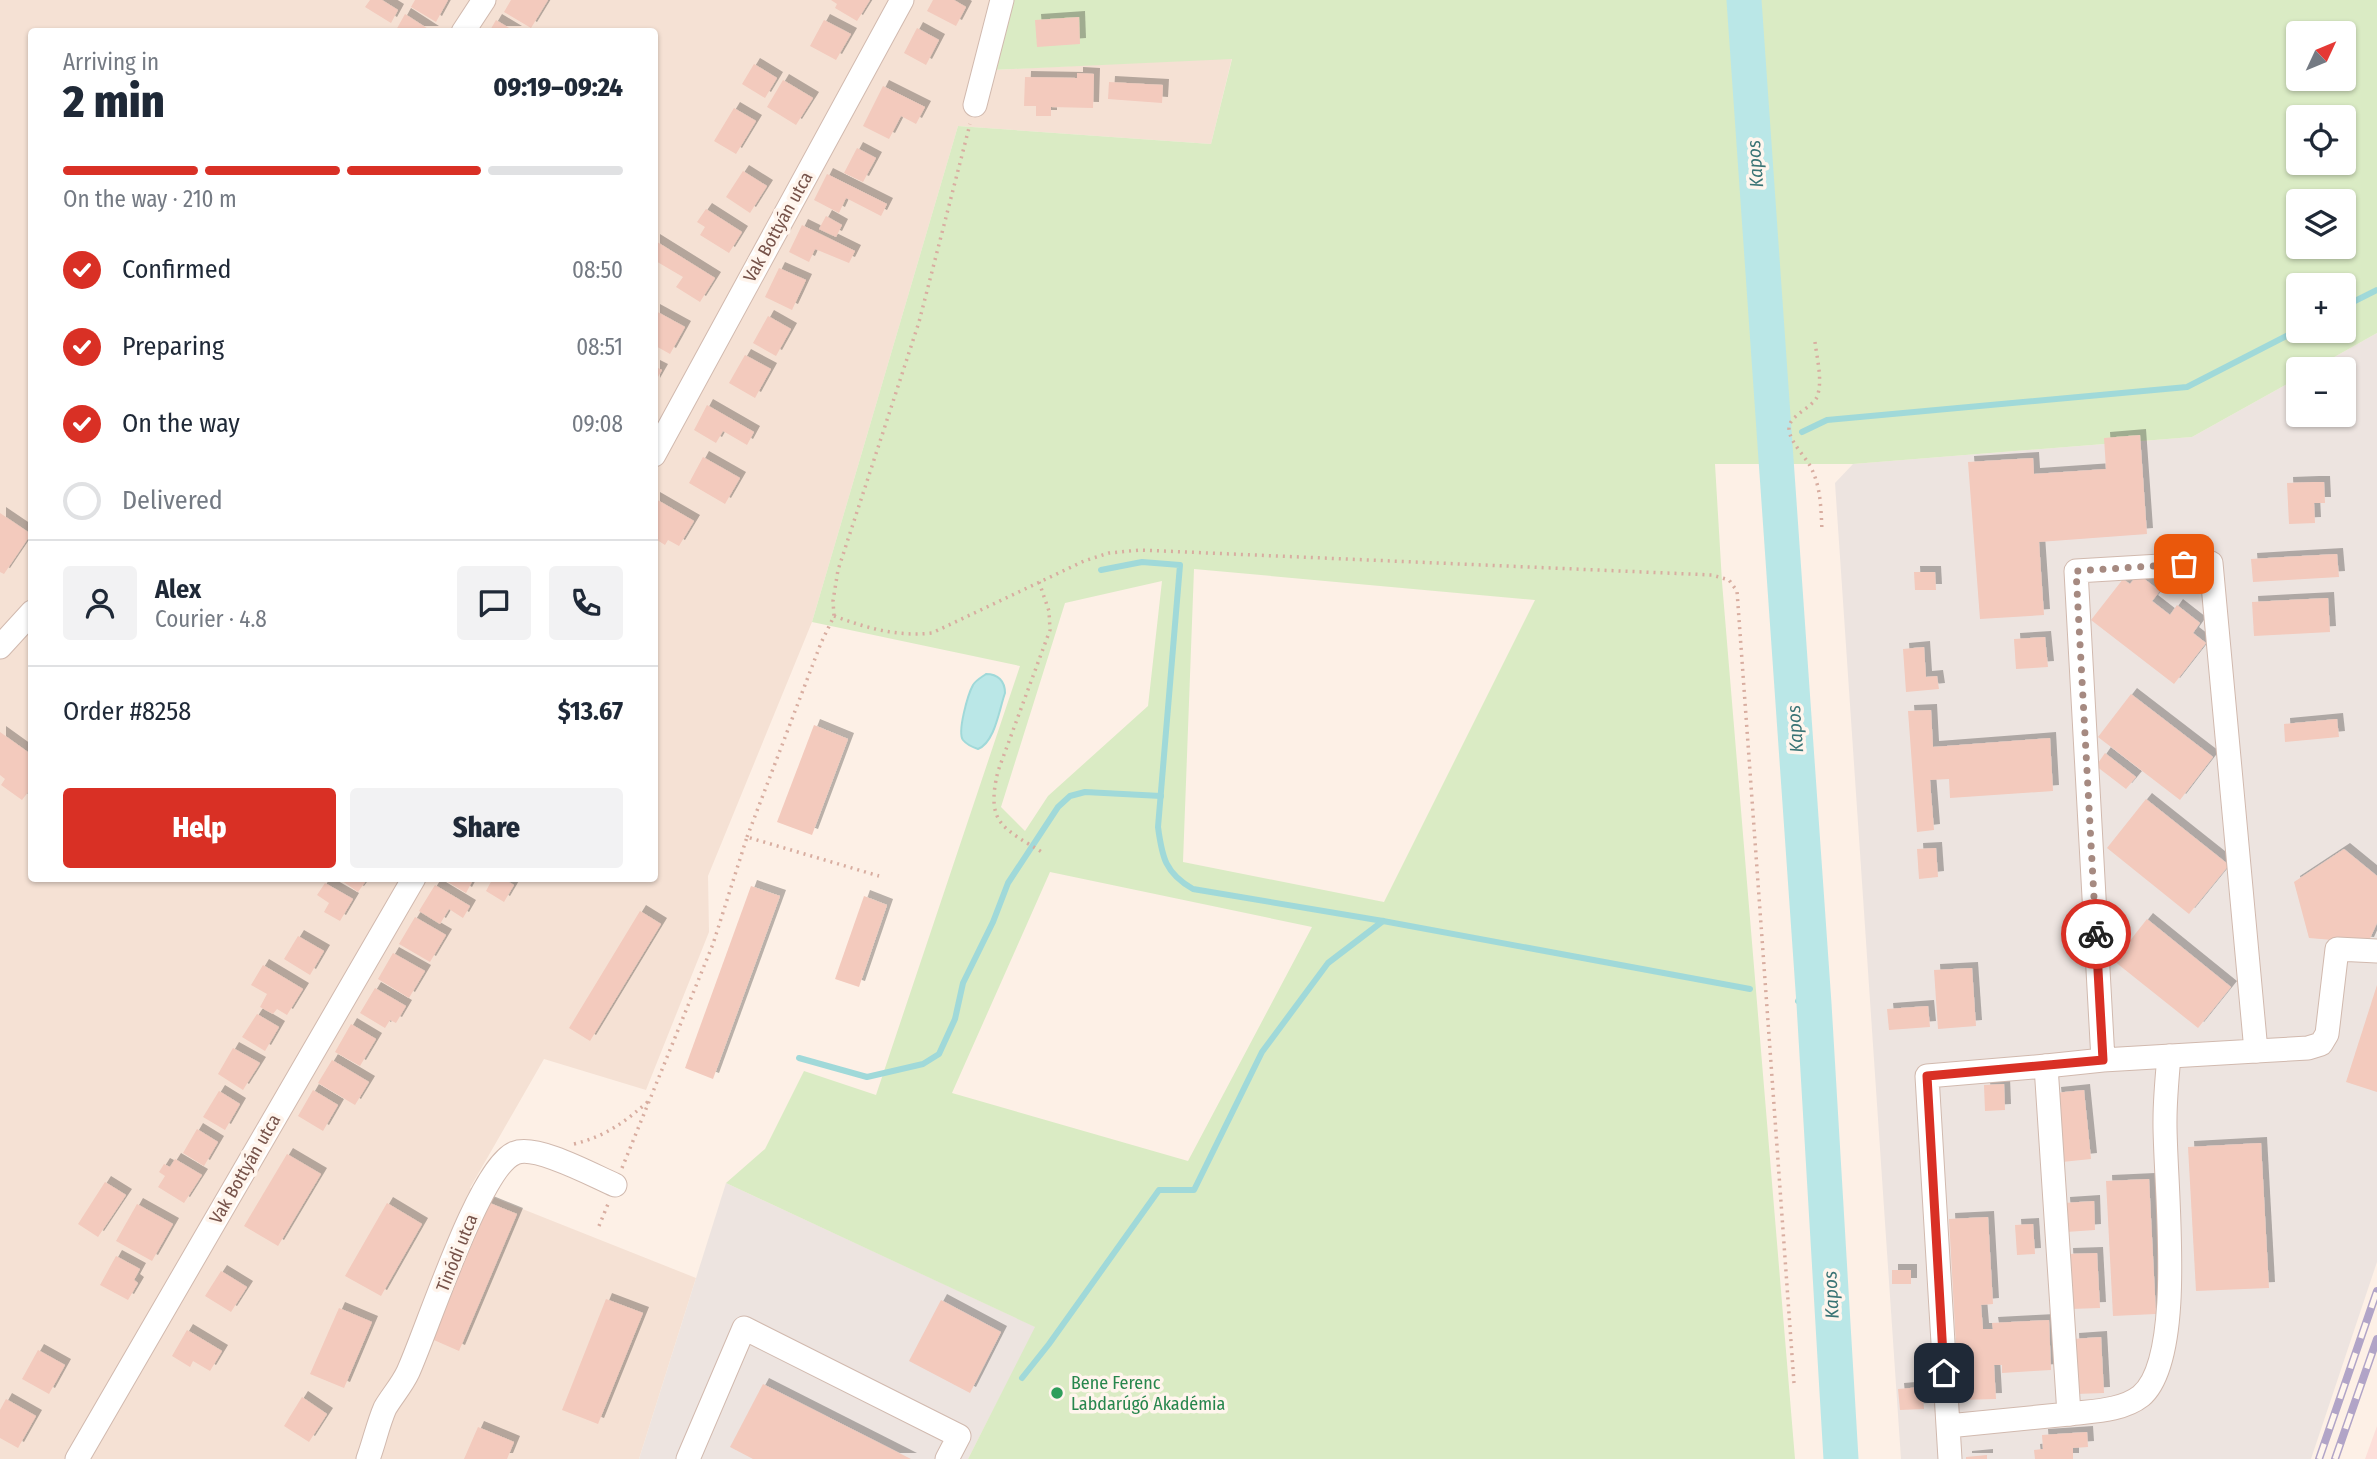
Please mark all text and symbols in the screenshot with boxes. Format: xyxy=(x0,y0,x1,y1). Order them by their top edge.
north arrow xyxy=(2286,21,2356,91)
map controls xyxy=(2286,21,2356,427)
text: Arriving in xyxy=(63,48,159,76)
text: 09:19–09:24 xyxy=(493,72,623,103)
text: 2 min xyxy=(63,74,165,129)
button: locate xyxy=(2286,105,2356,175)
water label: Kapos xyxy=(1742,139,1768,189)
street label: Vak Bottyán utca xyxy=(739,168,817,286)
text: On the way · 210 m xyxy=(63,185,237,213)
button: layers xyxy=(2286,189,2356,259)
icon: check xyxy=(63,251,101,289)
text: Confirmed xyxy=(122,254,232,285)
text: 08:50 xyxy=(572,256,623,284)
button: + xyxy=(2286,273,2356,343)
icon: check xyxy=(63,328,101,366)
text: Preparing xyxy=(122,331,224,362)
text: 08:51 xyxy=(576,333,623,361)
button: − xyxy=(2286,357,2356,427)
icon: check xyxy=(63,405,101,443)
text: On the way xyxy=(122,408,240,439)
text: 09:08 xyxy=(572,410,623,438)
text: Delivered xyxy=(122,485,223,516)
pin xyxy=(2154,534,2214,594)
icon: bag xyxy=(2165,545,2203,583)
button: person xyxy=(63,566,137,640)
button: chat xyxy=(457,566,531,640)
button: phone xyxy=(549,566,623,640)
text: Alex xyxy=(155,574,201,605)
text: Courier · 4.8 xyxy=(155,605,267,633)
text: Order #8258 xyxy=(63,696,191,727)
text: $13.67 xyxy=(558,696,623,727)
water label: Kapos xyxy=(1782,704,1808,754)
button: Help xyxy=(63,788,336,868)
button: Share xyxy=(350,788,623,868)
courier xyxy=(2061,899,2131,969)
icon: bike xyxy=(2077,915,2115,953)
street label: Vak Bottyán utca xyxy=(205,1110,285,1228)
street label: Tinódi utca xyxy=(432,1211,483,1295)
water label: Kapos xyxy=(1818,1271,1844,1319)
pin xyxy=(1914,1343,1974,1403)
icon: home xyxy=(1925,1354,1963,1392)
place label: Bene Ferenc Labdarúgó Akadémia xyxy=(1071,1372,1226,1415)
marker: Bene Ferenc Labdarúgó Akadémia xyxy=(1049,1385,1065,1401)

